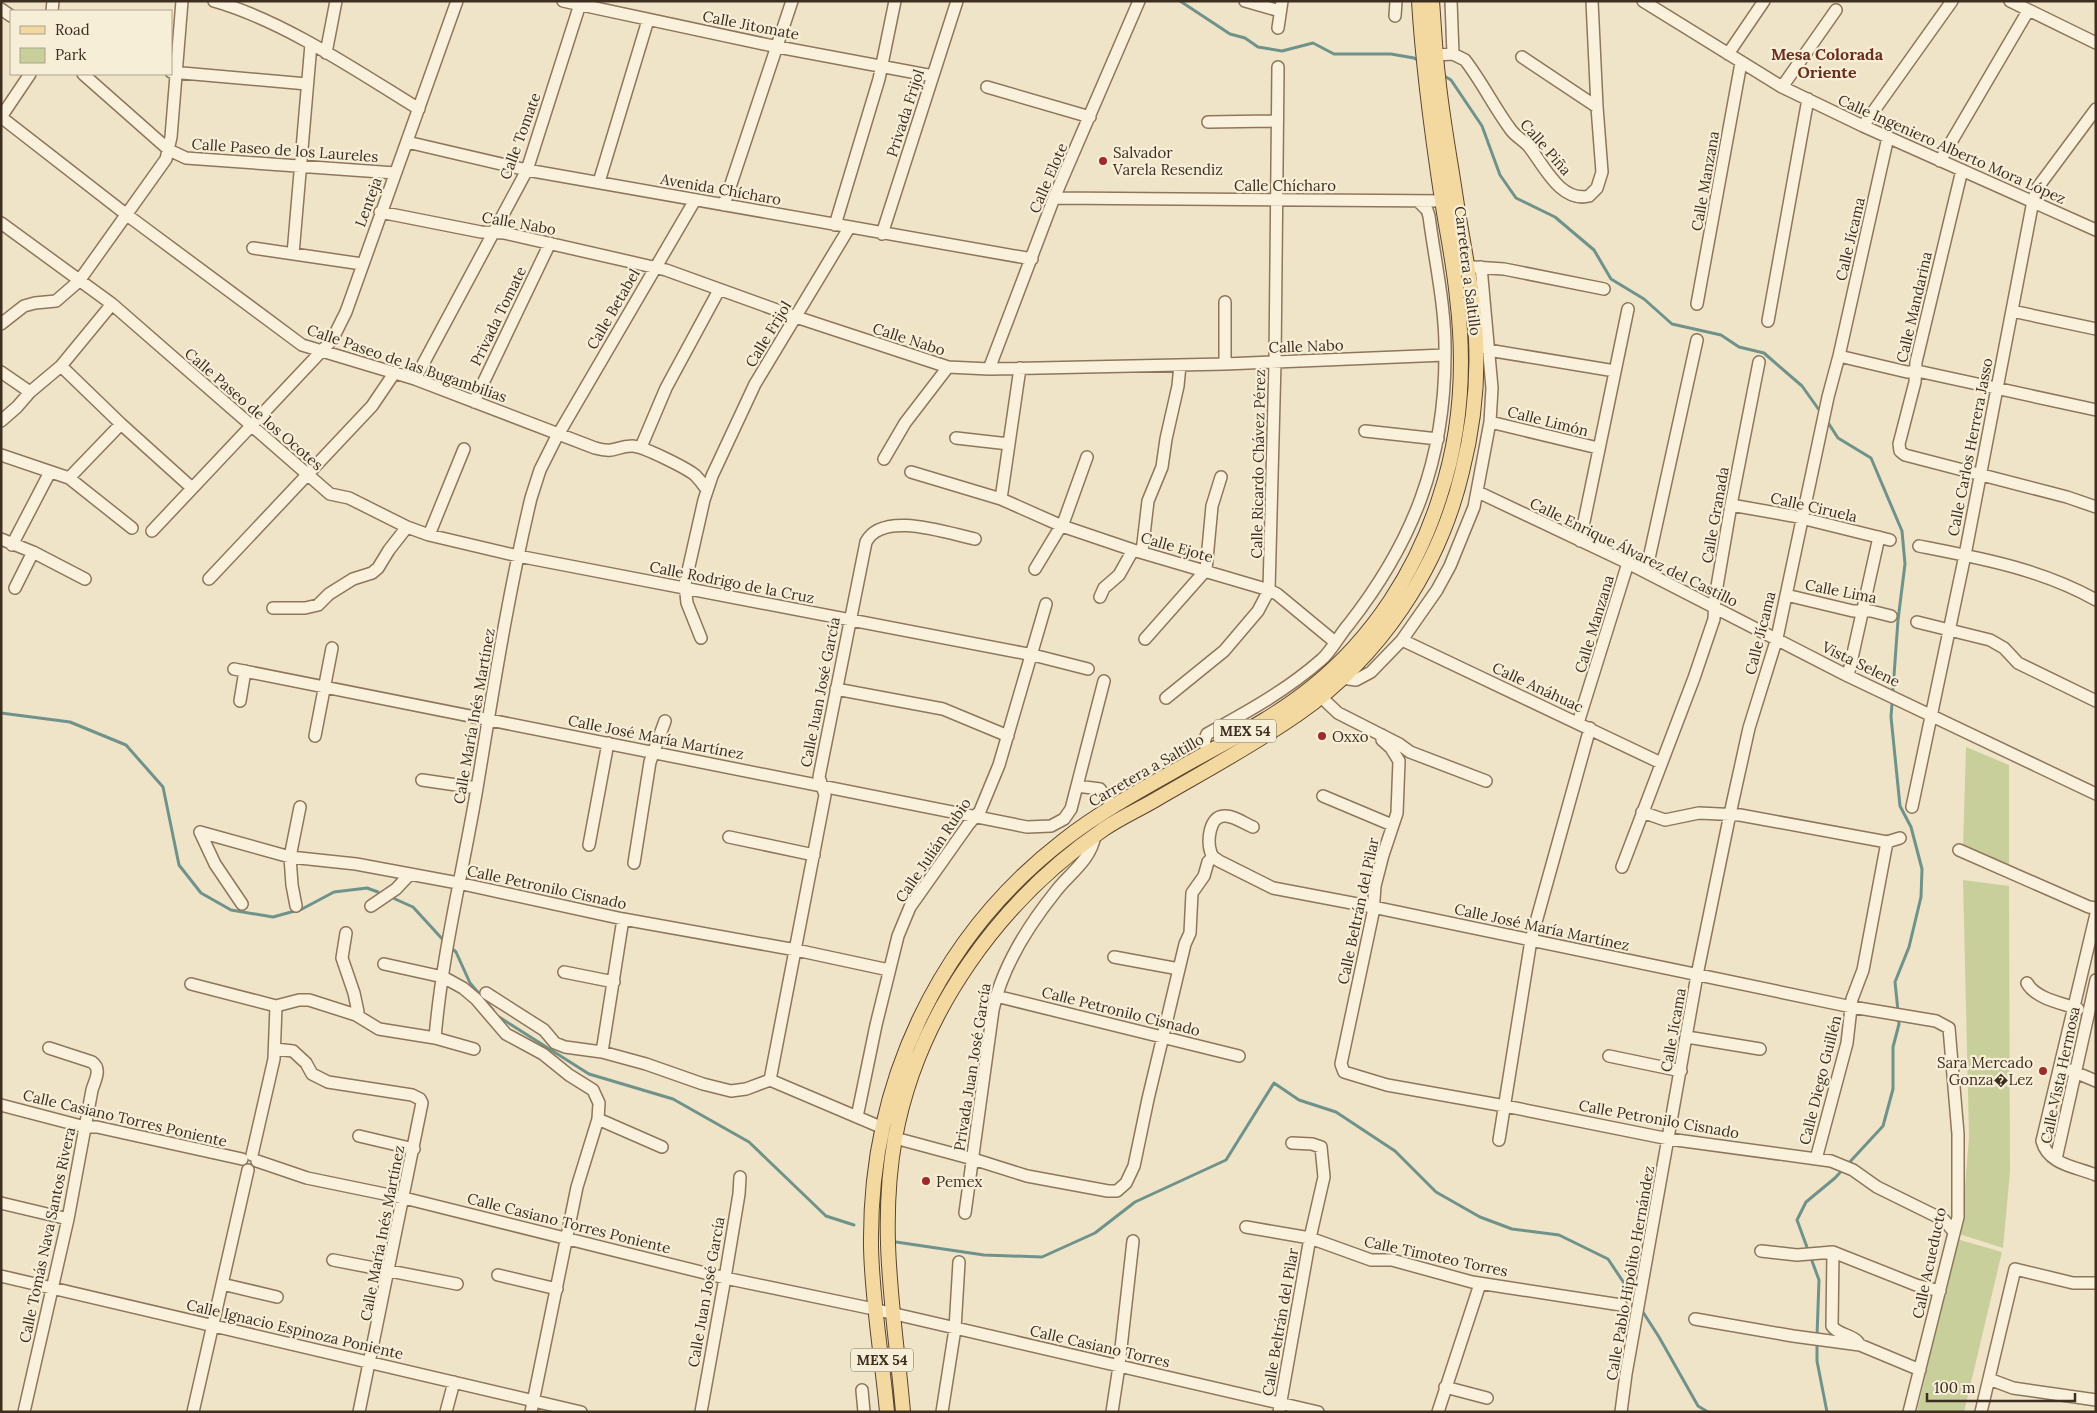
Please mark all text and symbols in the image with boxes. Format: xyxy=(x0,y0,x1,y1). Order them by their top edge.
street label: Calle Jitomate xyxy=(701,6,801,44)
legend xyxy=(10,10,172,75)
text: Road xyxy=(55,20,90,39)
district label: Mesa Colorada Oriente xyxy=(1771,44,1884,82)
text: Park xyxy=(55,45,86,64)
street label: Privada Frijol xyxy=(882,67,928,159)
street label: Calle Tomate xyxy=(495,90,545,182)
street label: Calle Ingeniero Alberto Mora López xyxy=(1835,90,2069,208)
street label: Calle Piña xyxy=(1516,115,1576,179)
street label: Calle Manzana xyxy=(1687,129,1723,233)
street label: Calle Paseo de los Laureles xyxy=(191,134,379,166)
street label: Calle Elote xyxy=(1025,140,1071,216)
place label: Salvador Varela Resendiz xyxy=(1112,143,1223,179)
marker: Salvador Varela Resendiz xyxy=(1097,155,1109,167)
street label: Avenida Chícharo xyxy=(658,169,783,209)
street label: Lenteja xyxy=(350,174,386,229)
street label: Calle Chícharo xyxy=(1234,176,1336,195)
street label: Calle Jícama xyxy=(1831,195,1869,283)
street label: Carretera a Saltillo xyxy=(1451,205,1485,337)
street label: Calle Nabo xyxy=(480,207,558,239)
street label: Calle Mandarina xyxy=(1892,249,1936,364)
street label: Privada Tomate xyxy=(466,263,530,369)
street label: Calle Betabel xyxy=(582,265,644,353)
street label: Calle Frijol xyxy=(741,297,795,371)
street label: Calle Nabo xyxy=(870,318,948,360)
street label: Calle Paseo de las Bugambilias xyxy=(305,320,510,406)
street label: Calle Nabo xyxy=(1268,335,1344,357)
street label: Calle Paseo de los Ocotes xyxy=(181,344,327,474)
street label: Calle Carlos Herrera Jasso xyxy=(1943,356,1997,538)
street label: Calle Ricardo Chávez Pérez xyxy=(1247,369,1269,559)
street label: Calle Limón xyxy=(1506,402,1590,440)
street label: Calle Granada xyxy=(1697,465,1733,565)
street label: Calle Ciruela xyxy=(1769,488,1860,526)
street label: Calle Enrique Álvarez del Castillo xyxy=(1527,493,1741,611)
street label: Calle Ejote xyxy=(1139,528,1215,566)
street label: Calle Rodrigo de la Cruz xyxy=(648,557,816,607)
street label: Calle Manzana xyxy=(1570,573,1618,675)
street label: Calle Lima xyxy=(1804,575,1879,607)
street label: Calle Jícama xyxy=(1740,589,1780,677)
street label: Calle Juan José García xyxy=(796,615,844,769)
street label: Calle María Inés Martínez xyxy=(449,626,499,806)
street label: Vista Selene xyxy=(1818,637,1903,691)
street label: Calle Anáhuac xyxy=(1489,658,1587,716)
street label: Calle José María Martínez xyxy=(566,711,746,763)
road number: MEX 54 xyxy=(1214,719,1276,742)
place label: Oxxo xyxy=(1332,727,1369,746)
street label: Carretera a Saltillo xyxy=(1085,729,1207,811)
marker: Oxxo xyxy=(1316,730,1328,742)
street label: Calle Julián Rubio xyxy=(891,794,975,906)
street label: Calle Beltrán del Pilar xyxy=(1333,835,1383,986)
street label: Calle Petronilo Cisnado xyxy=(465,861,629,913)
street label: Calle José María Martínez xyxy=(1453,899,1631,955)
street label: Privada Juan José García xyxy=(949,981,995,1152)
street label: Calle Petronilo Cisnado xyxy=(1040,982,1202,1040)
street label: Calle Jícama xyxy=(1656,986,1690,1074)
street label: Calle Vista Hermosa xyxy=(2036,1005,2084,1145)
street label: Calle Diego Guillén xyxy=(1795,1013,1845,1147)
place label: Sara Mercado Gonza�Lez xyxy=(1937,1053,2033,1089)
marker: Sara Mercado Gonza�Lez xyxy=(2037,1065,2049,1077)
street label: Calle Casiano Torres Poniente xyxy=(21,1085,229,1151)
street label: Calle Petronilo Cisnado xyxy=(1577,1096,1741,1143)
street label: Calle Tomás Nava Santos Rivera xyxy=(15,1125,79,1345)
street label: Calle María Inés Martínez xyxy=(356,1144,408,1322)
street label: Calle Pablo Hipólito Hernández xyxy=(1602,1164,1658,1382)
place label: Pemex xyxy=(936,1172,983,1191)
marker: Pemex xyxy=(920,1175,932,1187)
street label: Calle Casiano Torres Poniente xyxy=(465,1188,673,1258)
street label: Calle Acueducto xyxy=(1908,1205,1950,1320)
street label: Calle Juan José García xyxy=(683,1215,729,1369)
street label: Calle Timoteo Torres xyxy=(1362,1231,1510,1281)
street label: Calle Beltrán del Pilar xyxy=(1258,1246,1302,1397)
street label: Calle Ignacio Espinoza Poniente xyxy=(185,1295,405,1363)
street label: Calle Casiano Torres xyxy=(1028,1321,1172,1371)
road number: MEX 54 xyxy=(851,1348,913,1372)
scale bar xyxy=(1927,1370,2074,1402)
text: 100 m xyxy=(1934,1378,1975,1397)

